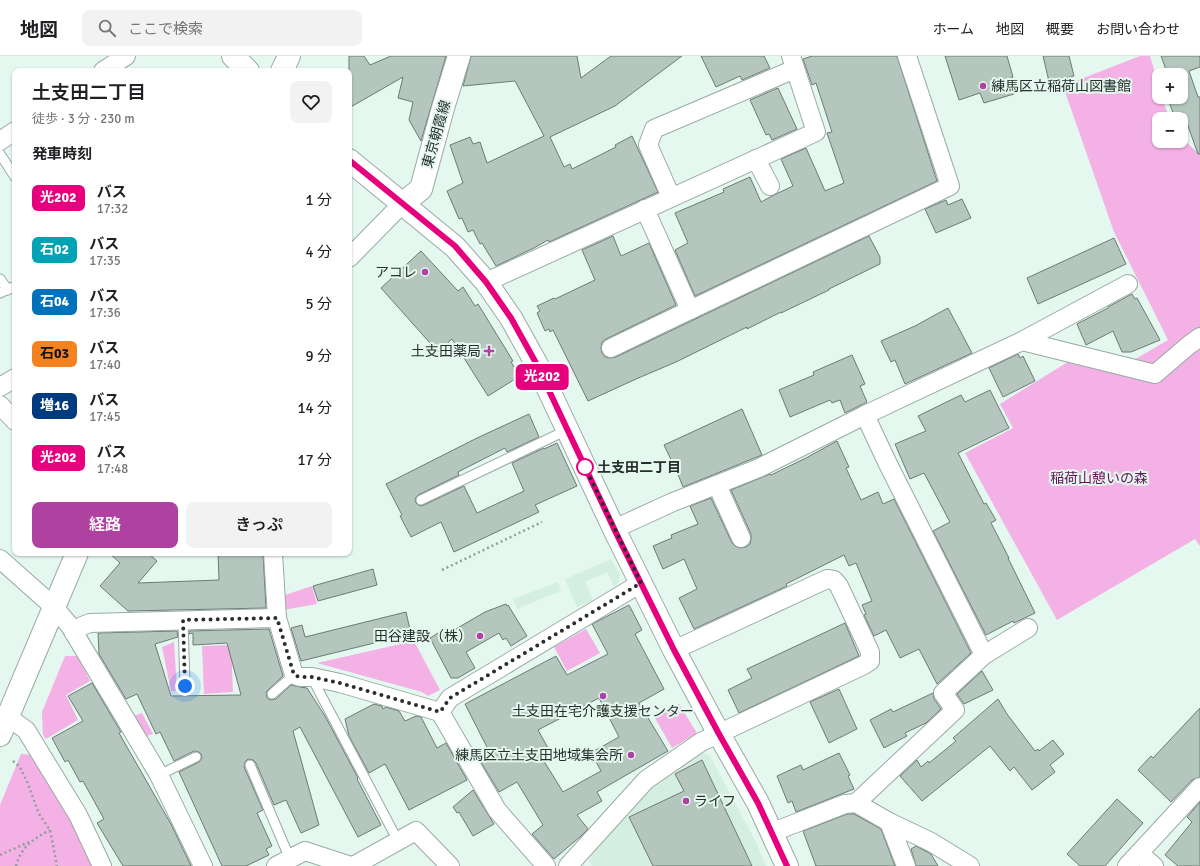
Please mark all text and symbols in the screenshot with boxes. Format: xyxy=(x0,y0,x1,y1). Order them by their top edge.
search box xyxy=(82,10,362,46)
icon: search xyxy=(96,17,118,39)
text: 地図 xyxy=(20,18,58,42)
text: ここで検索 xyxy=(128,20,203,38)
text: ホーム xyxy=(932,21,974,38)
text: 地図 xyxy=(996,21,1024,38)
text: 概要 xyxy=(1046,21,1074,38)
text: お問い合わせ xyxy=(1096,21,1180,38)
map controls xyxy=(1152,68,1188,148)
button: + xyxy=(1152,68,1188,104)
place label: 練馬区立稲荷山図書館 xyxy=(991,78,1131,95)
text: 土支田二丁目 xyxy=(32,81,146,105)
button: heart xyxy=(290,81,332,123)
marker: 練馬区立稲荷山図書館 xyxy=(978,81,988,91)
street label: 東京朝霞線 xyxy=(419,98,454,170)
text: 徒歩 · 3 分 · 230 m xyxy=(32,111,135,127)
button: − xyxy=(1152,112,1188,148)
text: 発車時刻 xyxy=(32,145,92,163)
text: バス xyxy=(97,183,127,201)
text: 光202 xyxy=(40,189,77,206)
text: 1 分 xyxy=(306,191,332,209)
text: 17:32 xyxy=(97,201,128,217)
text: バス xyxy=(89,235,119,253)
text: 石02 xyxy=(40,241,69,258)
text: 4 分 xyxy=(306,243,332,261)
text: 17:35 xyxy=(89,253,121,269)
place label: アコレ xyxy=(375,264,417,281)
marker: アコレ xyxy=(420,267,430,277)
text: バス xyxy=(89,287,119,305)
text: 石04 xyxy=(40,293,69,310)
text: 5 分 xyxy=(306,295,332,313)
text: 17:36 xyxy=(89,305,121,321)
text: バス xyxy=(89,339,119,357)
place label: 土支田薬局 xyxy=(411,343,481,360)
text: 石03 xyxy=(40,345,69,362)
marker: 土支田薬局 xyxy=(484,346,494,356)
text: 9 分 xyxy=(306,347,332,365)
text: 17:40 xyxy=(89,357,121,373)
line badge: 光202 xyxy=(514,364,570,390)
text: 光202 xyxy=(524,368,560,385)
text: バス xyxy=(89,391,119,409)
text: 増16 xyxy=(40,397,69,414)
text: 14 分 xyxy=(298,399,332,417)
text: 17:45 xyxy=(89,409,121,425)
text: バス xyxy=(97,443,127,461)
text: 光202 xyxy=(40,449,77,466)
text: 17 分 xyxy=(298,451,332,469)
marker: 土支田二丁目 xyxy=(576,458,594,476)
place label: 土支田二丁目 xyxy=(597,459,681,476)
text: 17:48 xyxy=(97,461,128,477)
park label: 稲荷山憩いの森 xyxy=(1050,470,1148,487)
button: 経路 xyxy=(32,502,178,548)
button: きっぷ xyxy=(186,502,332,548)
place label: 田谷建設（株） xyxy=(374,628,472,645)
marker: 田谷建設（株） xyxy=(475,631,485,641)
your location xyxy=(175,676,195,696)
marker: 土支田在宅介護支援センター xyxy=(598,691,608,701)
place label: 土支田在宅介護支援センター xyxy=(512,703,694,720)
place label: 練馬区立土支田地域集会所 xyxy=(455,747,623,764)
marker: 練馬区立土支田地域集会所 xyxy=(626,750,636,760)
place label: ライフ xyxy=(694,793,736,810)
marker: ライフ xyxy=(681,796,691,806)

